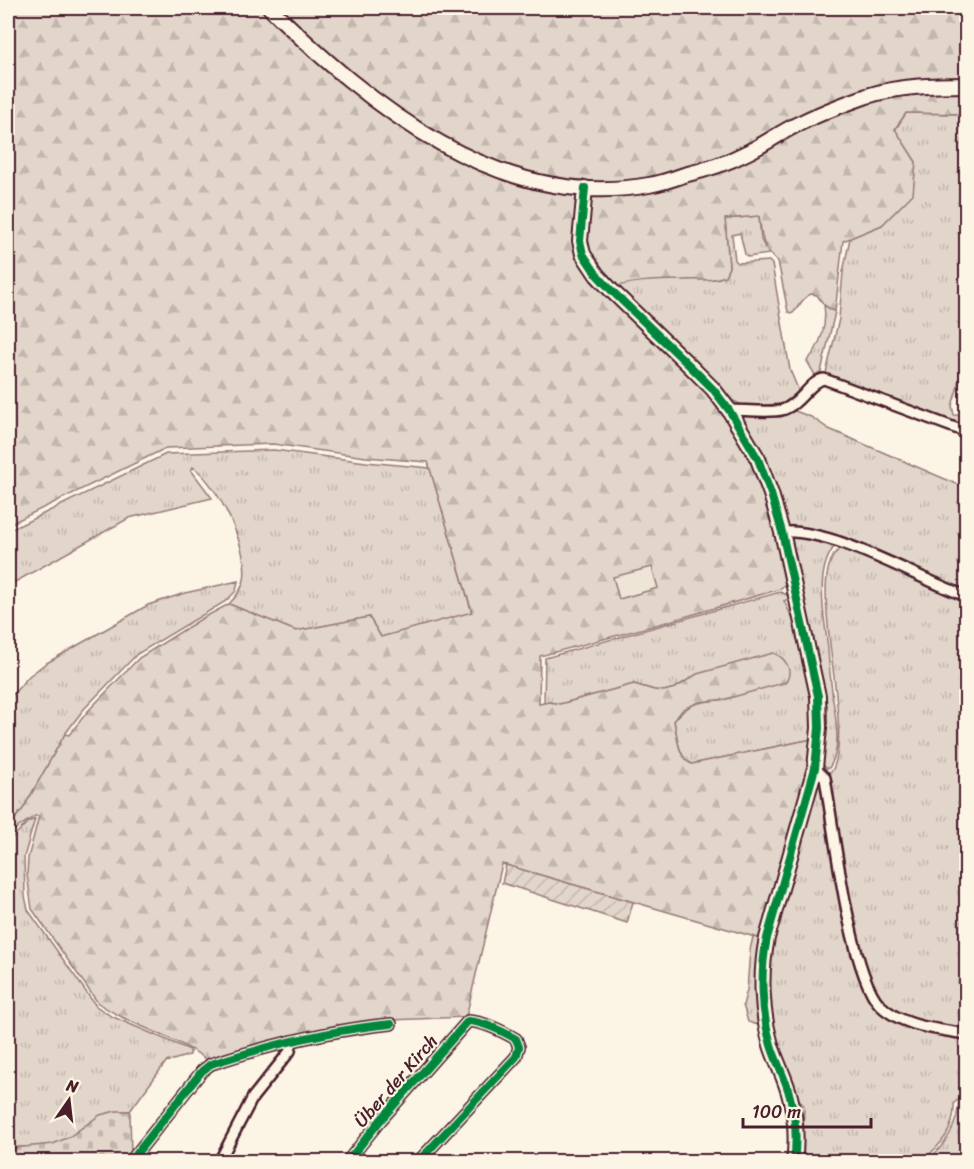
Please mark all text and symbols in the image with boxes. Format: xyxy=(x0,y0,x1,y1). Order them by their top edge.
street label: Über der Kirch xyxy=(346,1027,446,1135)
north arrow xyxy=(39,1070,99,1130)
text: N xyxy=(63,1070,82,1102)
scale bar xyxy=(743,1091,870,1129)
text: 100 m xyxy=(752,1096,801,1128)

